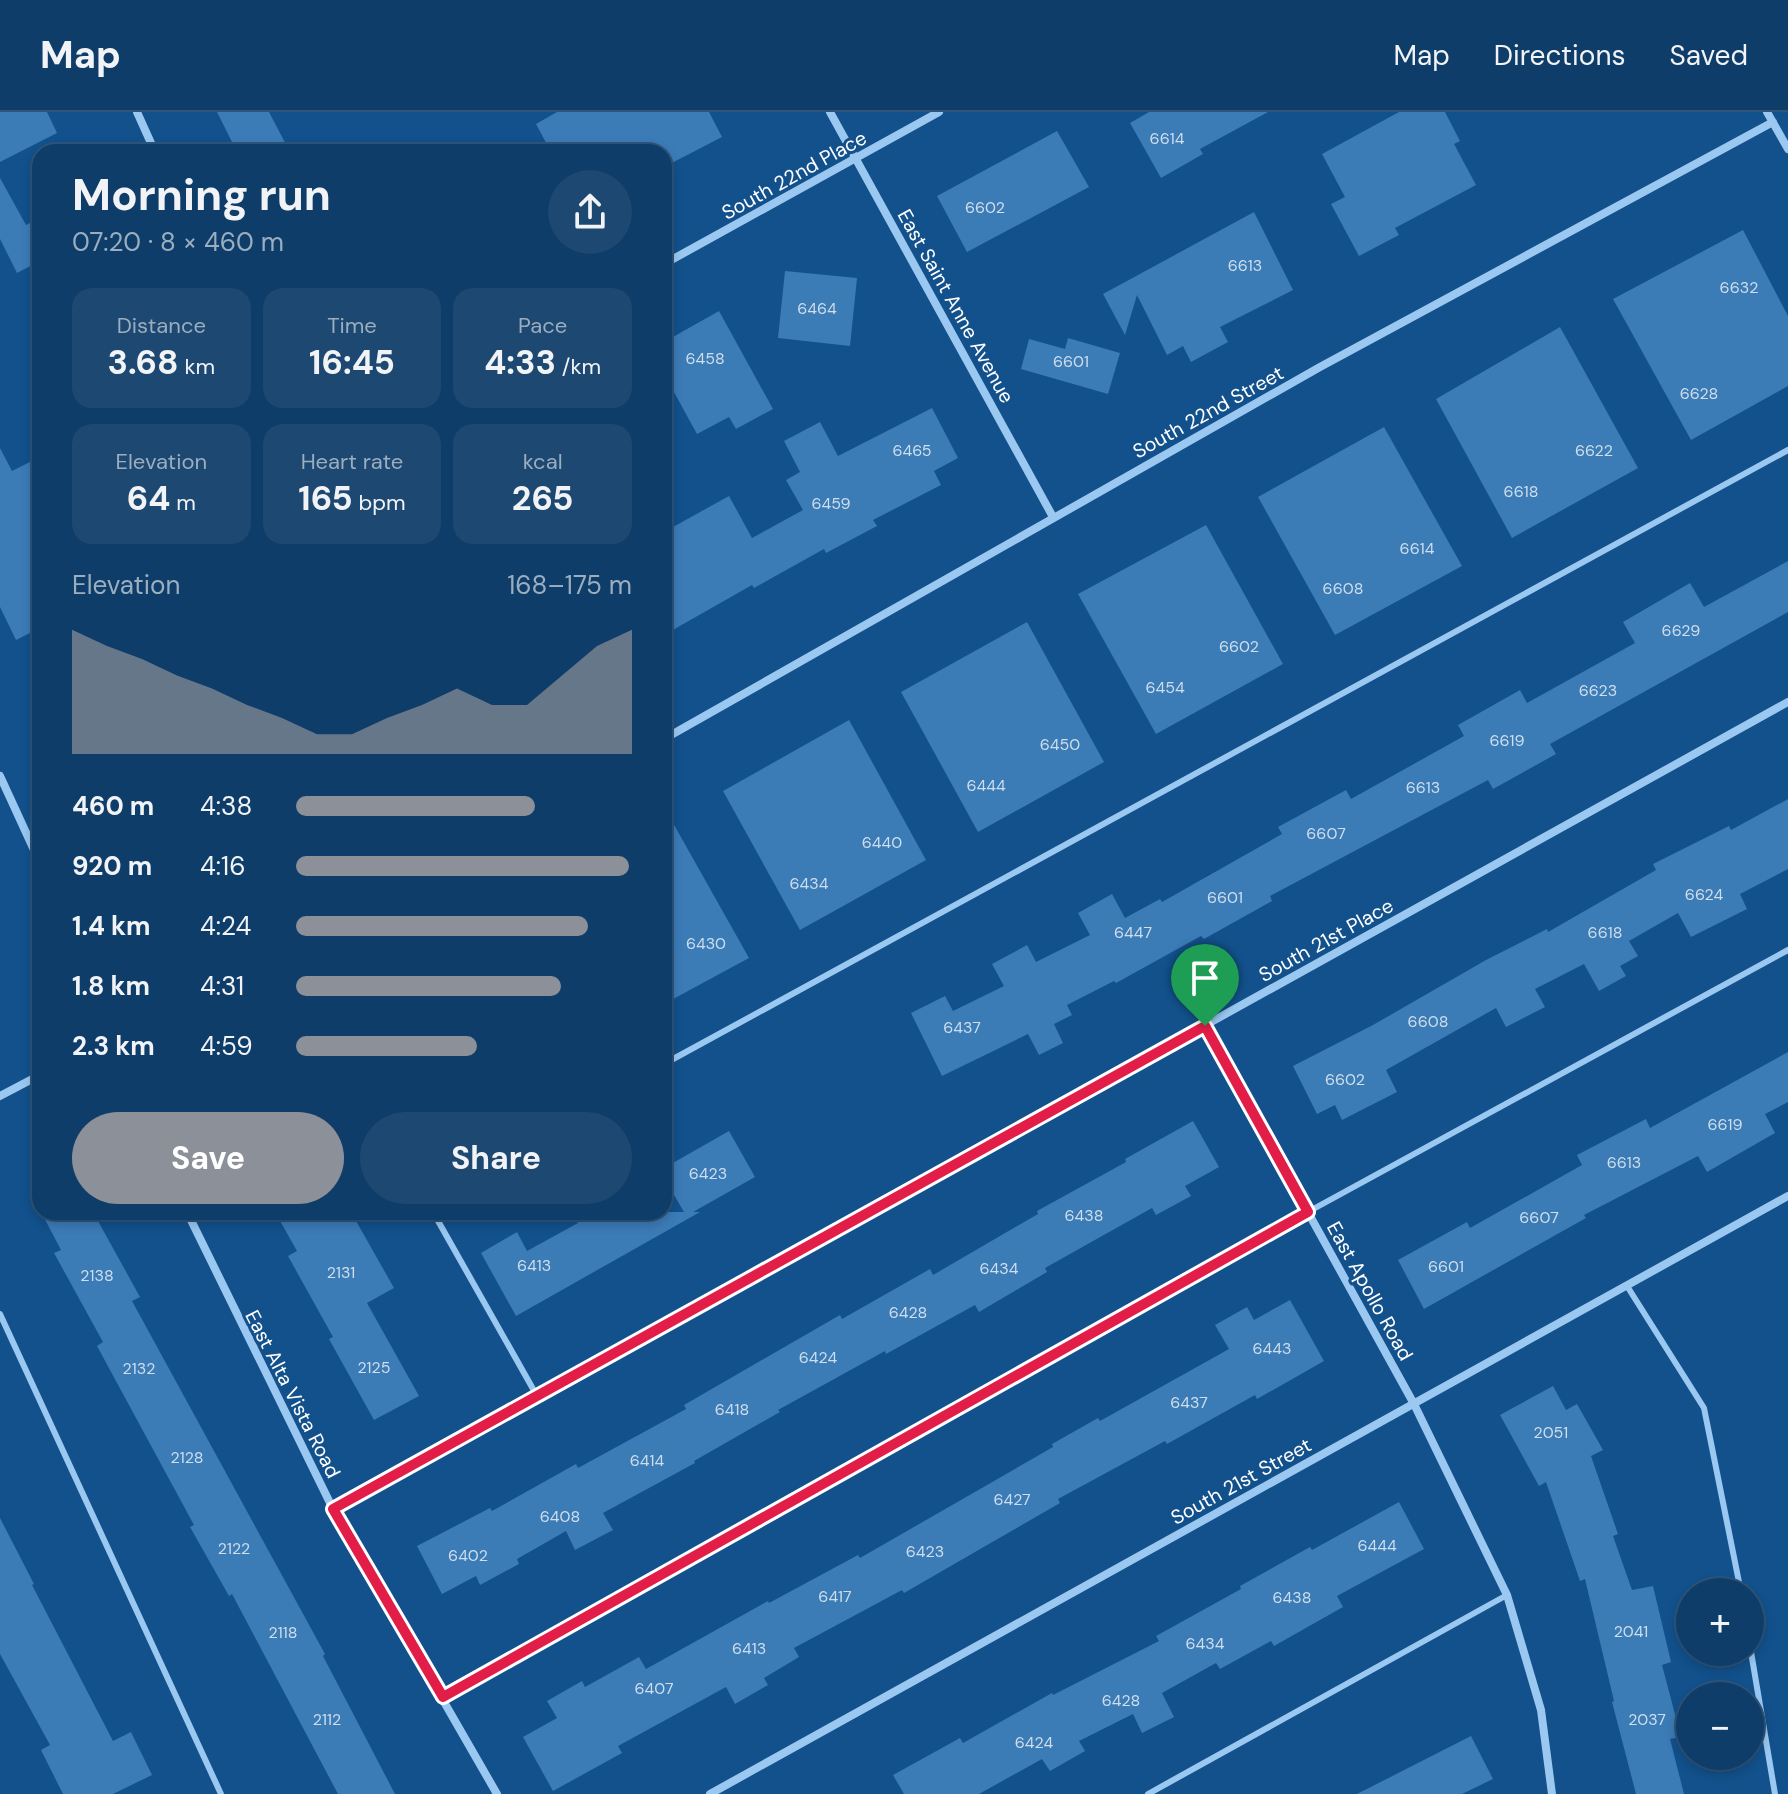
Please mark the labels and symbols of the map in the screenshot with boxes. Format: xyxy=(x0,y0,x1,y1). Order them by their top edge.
street label: South 22nd Place xyxy=(717,124,871,226)
house number: 6614 xyxy=(1150,128,1185,149)
house number: 6602 xyxy=(965,197,1005,218)
street label: East Saint Anne Avenue xyxy=(892,204,1020,408)
house number: 6613 xyxy=(1228,255,1262,276)
house number: 6632 xyxy=(1720,277,1758,298)
house number: 6464 xyxy=(797,298,837,319)
house number: 6458 xyxy=(685,348,725,369)
house number: 6601 xyxy=(1053,351,1089,372)
street label: South 22nd Street xyxy=(1128,360,1288,464)
house number: 6628 xyxy=(1680,383,1718,404)
house number: 6465 xyxy=(892,440,932,461)
house number: 6622 xyxy=(1575,440,1613,461)
house number: 6618 xyxy=(1504,481,1538,502)
house number: 6459 xyxy=(811,493,851,514)
house number: 6614 xyxy=(1400,538,1435,559)
house number: 6608 xyxy=(1323,578,1363,599)
house number: 6629 xyxy=(1662,620,1700,641)
house number: 6602 xyxy=(1219,636,1259,657)
house number: 6454 xyxy=(1145,677,1185,698)
house number: 6623 xyxy=(1579,680,1617,701)
house number: 6619 xyxy=(1489,730,1525,751)
house number: 6450 xyxy=(1040,734,1080,755)
house number: 6444 xyxy=(966,775,1006,796)
house number: 6613 xyxy=(1406,777,1440,798)
house number: 6607 xyxy=(1306,823,1346,844)
house number: 6440 xyxy=(862,832,902,853)
house number: 6434 xyxy=(790,873,829,894)
house number: 6624 xyxy=(1685,884,1723,905)
house number: 6601 xyxy=(1207,887,1243,908)
street label: South 21st Place xyxy=(1254,892,1398,988)
house number: 6447 xyxy=(1114,922,1152,943)
house number: 6618 xyxy=(1588,922,1622,943)
house number: 6430 xyxy=(686,933,726,954)
pin xyxy=(1171,944,1239,1026)
house number: 6608 xyxy=(1408,1011,1448,1032)
house number: 6437 xyxy=(943,1017,981,1038)
house number: 6602 xyxy=(1325,1069,1365,1090)
house number: 6619 xyxy=(1707,1114,1743,1135)
house number: 6613 xyxy=(1607,1152,1641,1173)
house number: 6423 xyxy=(689,1163,727,1184)
house number: 6438 xyxy=(1065,1205,1103,1226)
house number: 6607 xyxy=(1519,1207,1559,1228)
street label: East Apollo Road xyxy=(1321,1217,1419,1365)
house number: 6413 xyxy=(517,1255,551,1276)
house number: 6601 xyxy=(1428,1256,1464,1277)
house number: 6434 xyxy=(980,1258,1019,1279)
house number: 2131 xyxy=(327,1262,355,1283)
house number: 2138 xyxy=(80,1265,114,1286)
house number: 6428 xyxy=(889,1302,927,1323)
street label: East Alta Vista Road xyxy=(239,1306,347,1482)
house number: 6443 xyxy=(1253,1338,1291,1359)
house number: 6424 xyxy=(799,1347,837,1368)
house number: 2125 xyxy=(357,1357,391,1378)
house number: 2132 xyxy=(123,1358,155,1379)
house number: 6437 xyxy=(1170,1392,1208,1413)
house number: 6418 xyxy=(715,1399,749,1420)
house number: 2051 xyxy=(1534,1422,1568,1443)
street label: South 21st Street xyxy=(1166,1432,1316,1530)
house number: 2128 xyxy=(171,1447,203,1468)
house number: 6414 xyxy=(630,1450,665,1471)
house number: 6427 xyxy=(993,1489,1031,1510)
house number: 6408 xyxy=(540,1506,580,1527)
house number: 6444 xyxy=(1357,1535,1397,1556)
house number: 2122 xyxy=(218,1538,250,1559)
house number: 6423 xyxy=(906,1541,944,1562)
house number: 6402 xyxy=(448,1545,488,1566)
house number: 6417 xyxy=(818,1586,852,1607)
house number: 6438 xyxy=(1273,1587,1311,1608)
house number: 2041 xyxy=(1614,1621,1648,1642)
house number: 2118 xyxy=(269,1622,297,1643)
house number: 6434 xyxy=(1186,1633,1225,1654)
house number: 6413 xyxy=(732,1638,766,1659)
house number: 6407 xyxy=(634,1678,674,1699)
house number: 6428 xyxy=(1102,1690,1140,1711)
house number: 2112 xyxy=(313,1709,341,1730)
house number: 2037 xyxy=(1628,1709,1666,1730)
house number: 6424 xyxy=(1015,1732,1053,1753)

